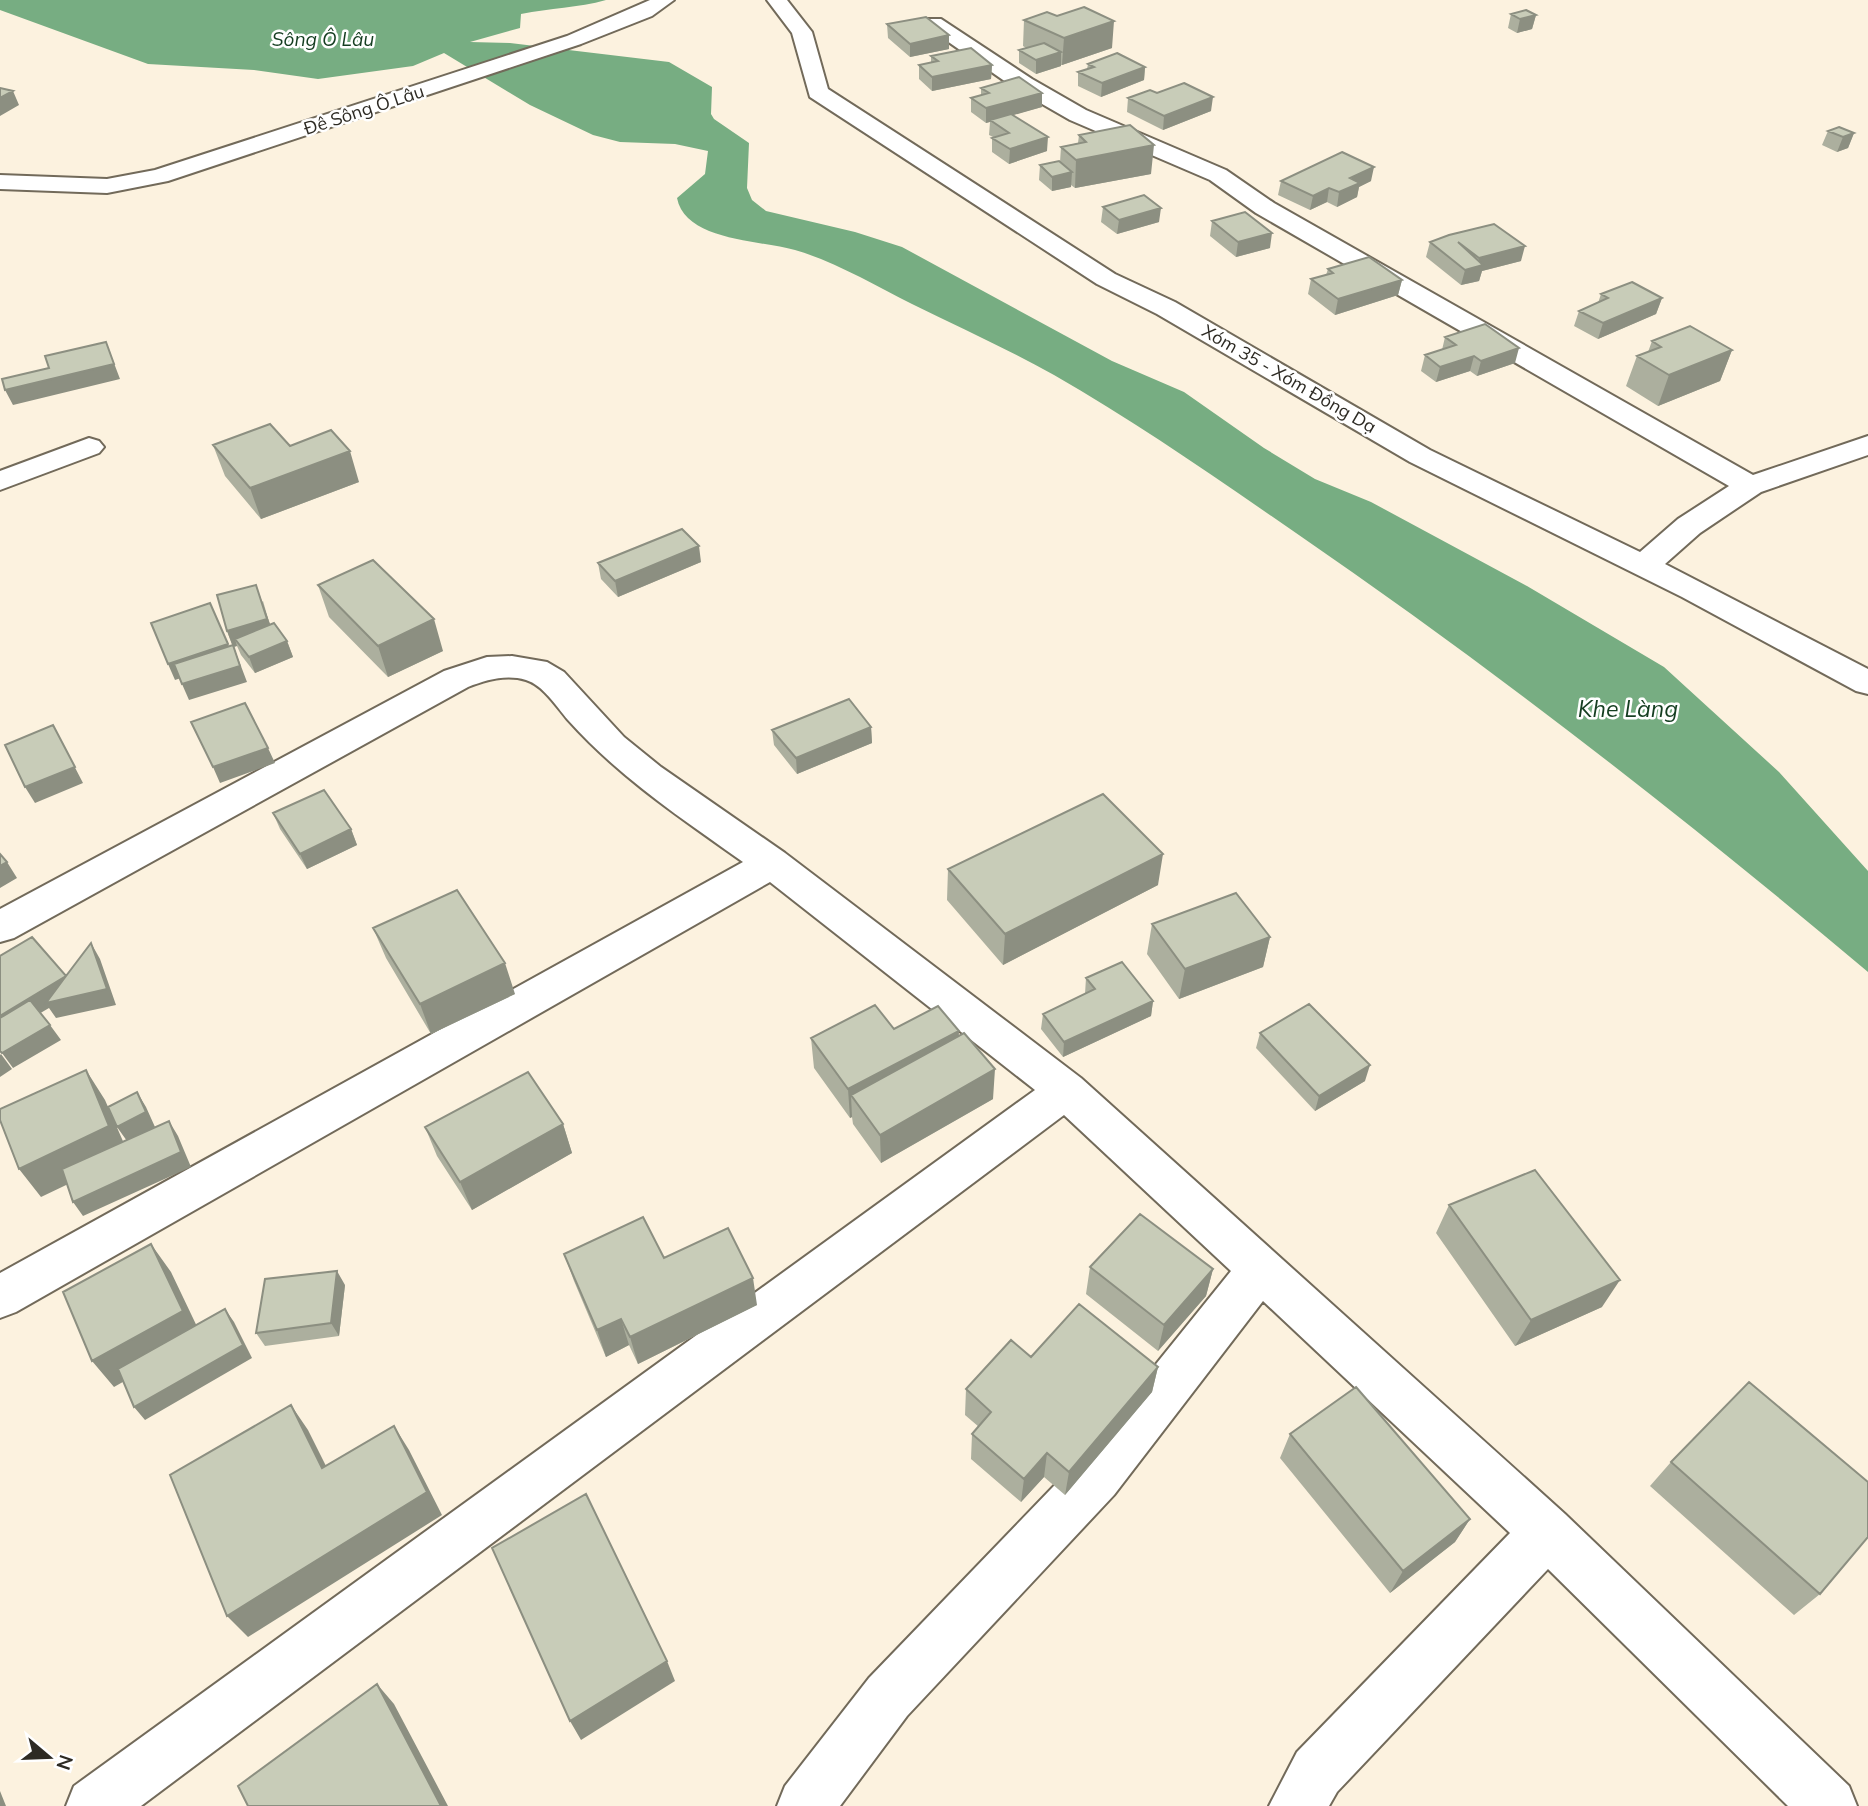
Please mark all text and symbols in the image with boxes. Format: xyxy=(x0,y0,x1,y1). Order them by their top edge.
water label: Sông Ô Lâu xyxy=(272,27,374,51)
street label: Đê Sông Ô Lâu xyxy=(301,79,427,140)
street label: Xóm 35 - Xóm Đồng Dạ xyxy=(1198,319,1381,438)
water label: Khe Làng xyxy=(1578,694,1678,723)
north arrow xyxy=(14,1722,84,1792)
text: N xyxy=(51,1752,79,1773)

